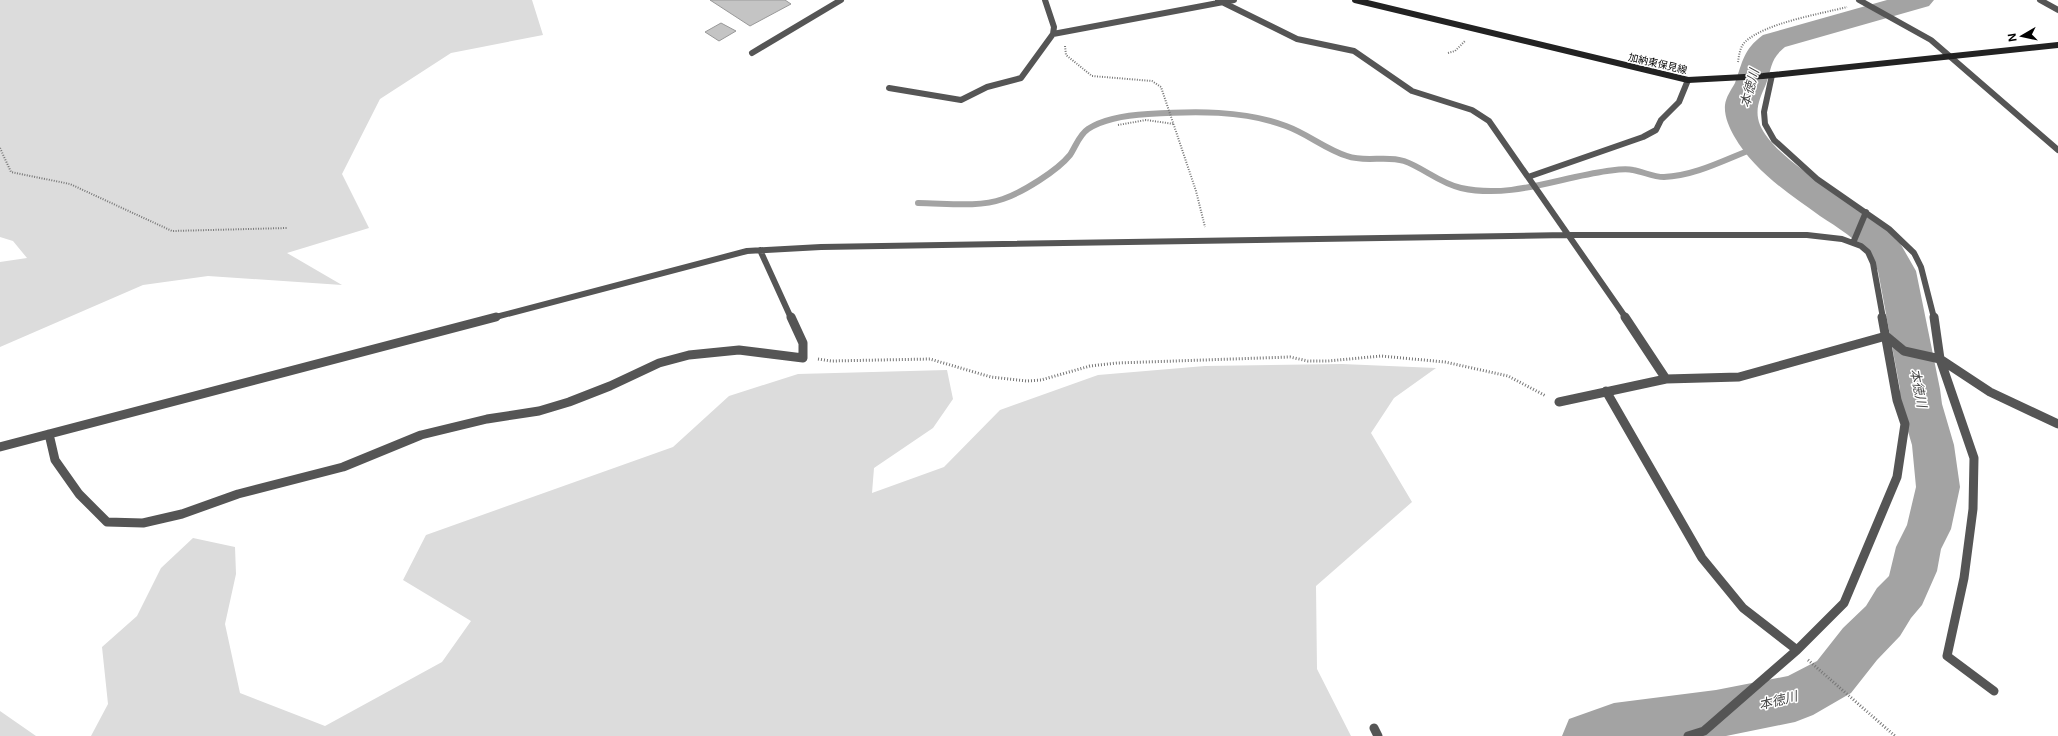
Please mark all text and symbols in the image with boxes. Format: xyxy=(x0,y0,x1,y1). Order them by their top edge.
north arrow xyxy=(2002,16,2042,56)
text: N xyxy=(2005,32,2020,43)
street label: 加納東保見線 xyxy=(1627,50,1689,76)
water label: 本徳川 xyxy=(1736,65,1762,109)
water label: 本徳川 xyxy=(1907,367,1931,411)
water label: 本徳川 xyxy=(1757,687,1801,712)

